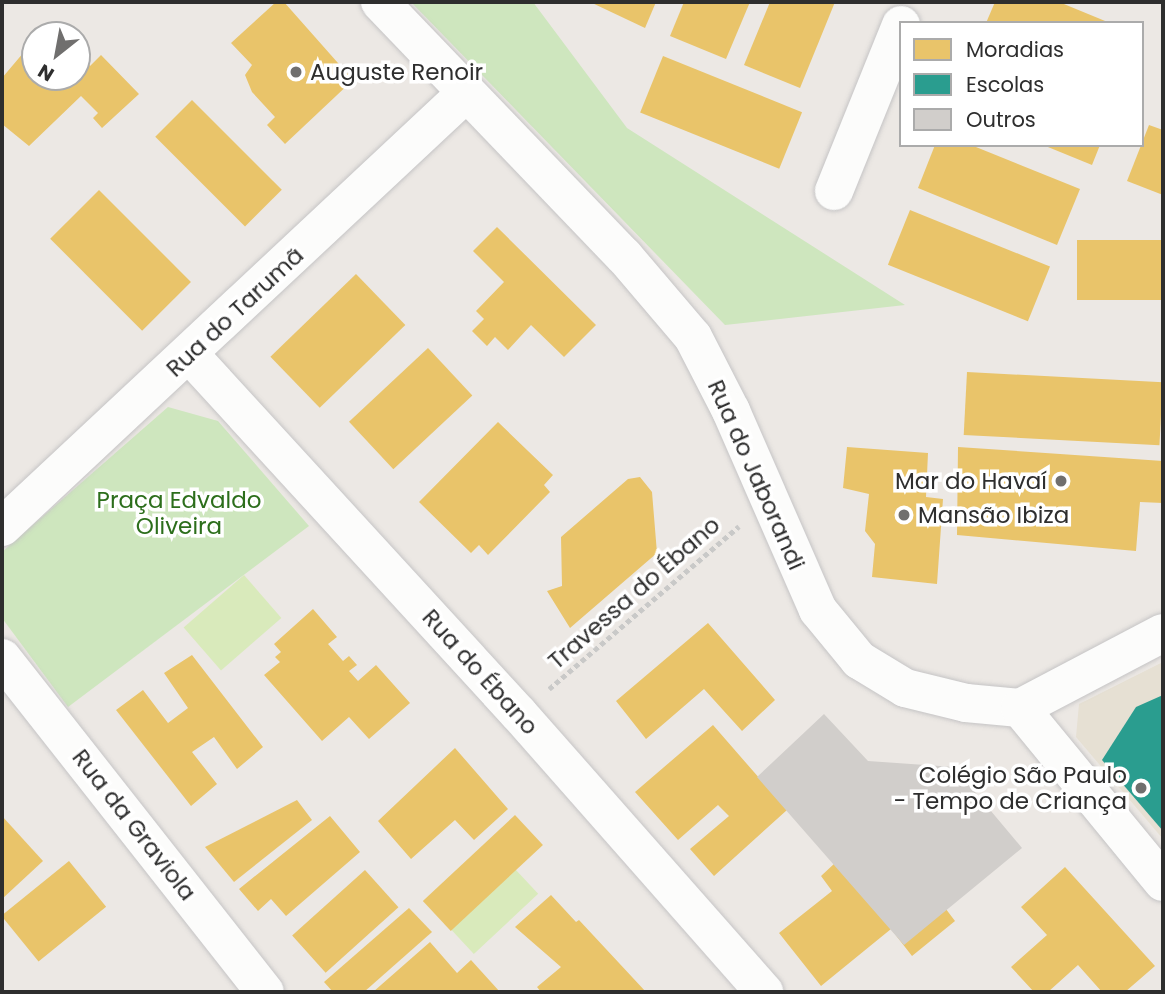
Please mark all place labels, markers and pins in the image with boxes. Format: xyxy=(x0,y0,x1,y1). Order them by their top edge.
place label: Auguste Renoir xyxy=(310,58,483,86)
marker: Auguste Renoir xyxy=(288,64,304,80)
place label: Mar do Havaí xyxy=(895,467,1047,495)
marker: Mar do Havaí xyxy=(1053,473,1069,489)
place label: Mansão Ibiza xyxy=(918,501,1069,529)
marker: Mansão Ibiza xyxy=(896,507,912,523)
place label: Colégio São Paulo - Tempo de Criança xyxy=(894,761,1127,815)
marker: Colégio São Paulo - Tempo de Criança xyxy=(1133,780,1149,796)

